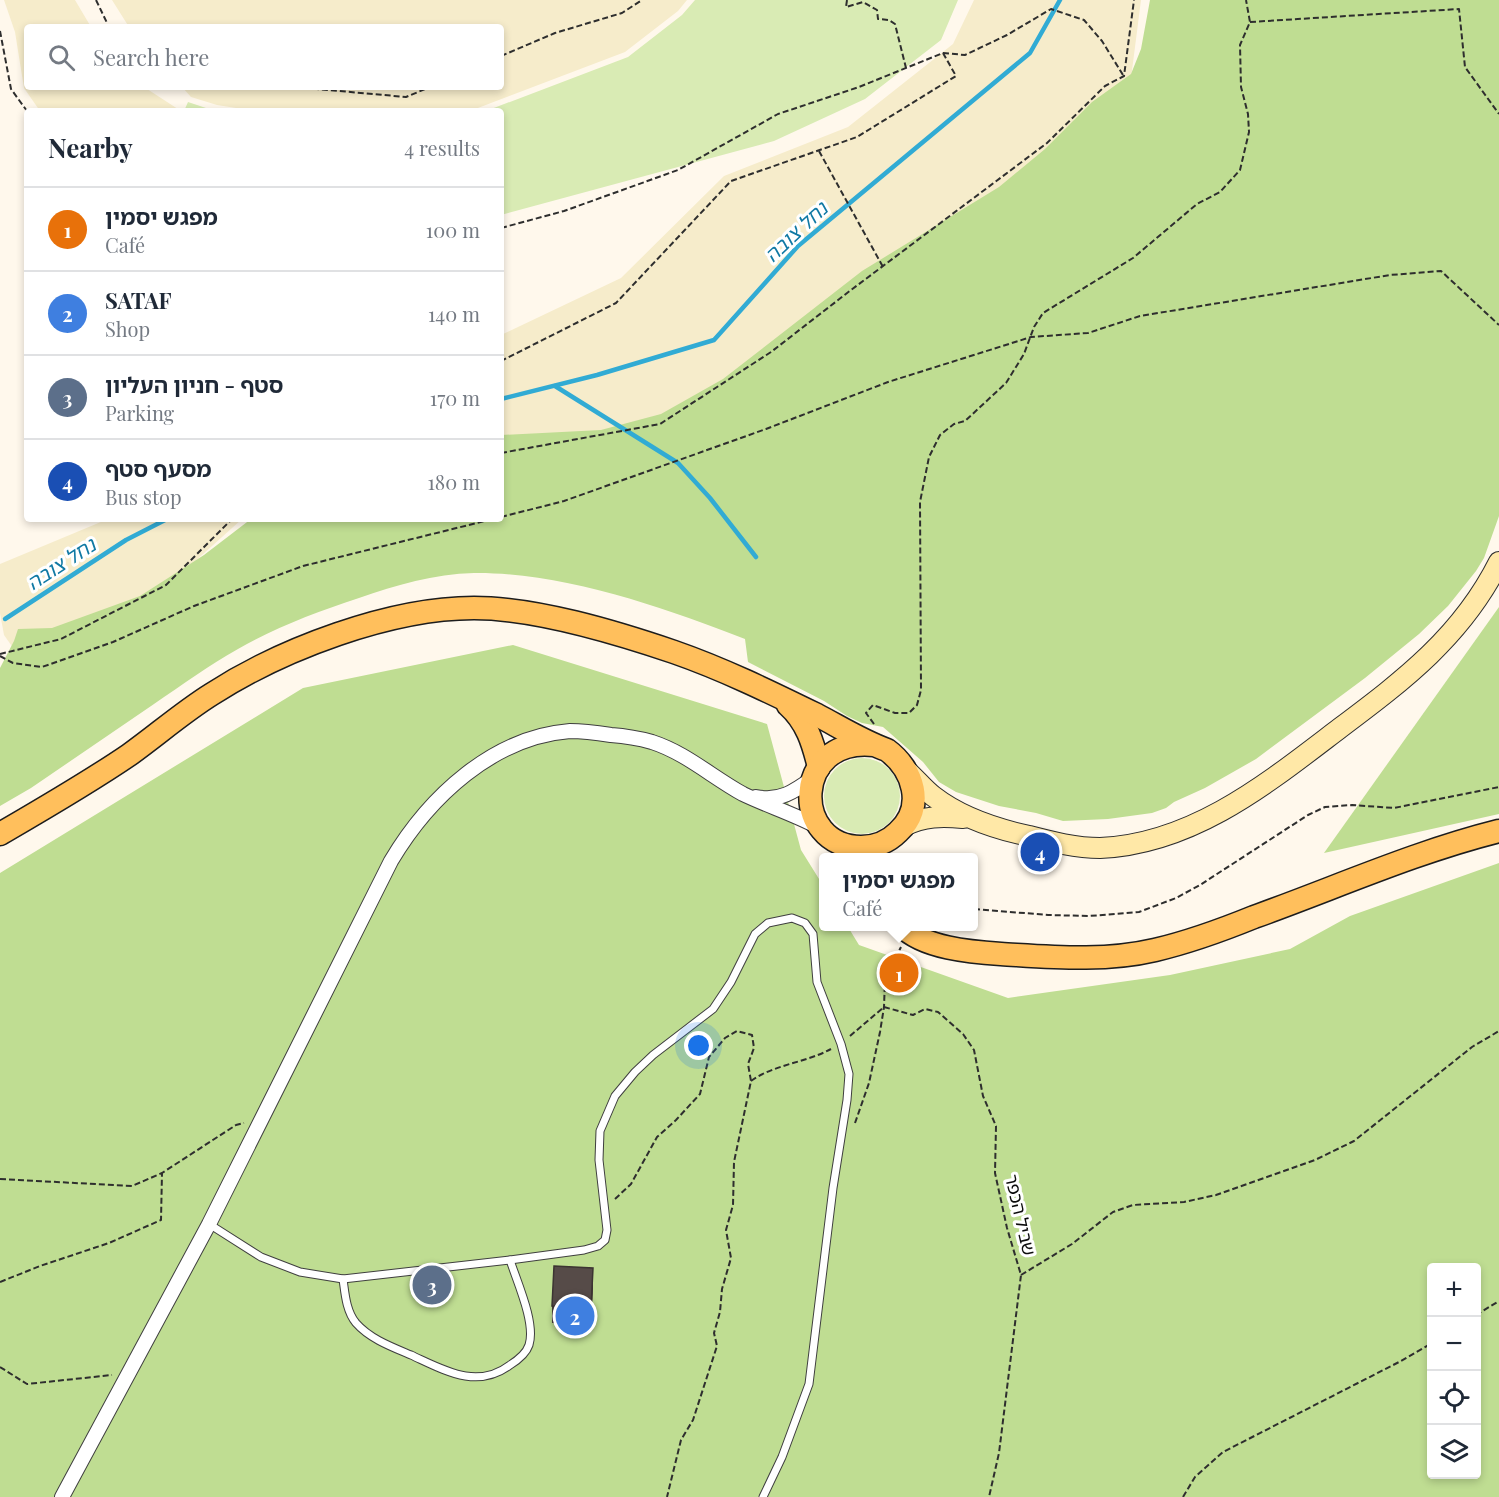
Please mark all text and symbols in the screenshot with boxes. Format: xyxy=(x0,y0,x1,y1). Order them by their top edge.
search box xyxy=(24,24,504,90)
icon: search xyxy=(45,41,78,74)
text: Search here xyxy=(93,42,209,72)
text: Nearby xyxy=(48,130,133,165)
text: 4 results xyxy=(404,134,480,161)
water label: נחל צובה xyxy=(757,194,833,267)
text: מפגש יסמין xyxy=(105,201,218,231)
text: 1 xyxy=(64,216,71,243)
text: 100 m xyxy=(426,216,480,243)
text: Café xyxy=(105,231,145,258)
text: SATAF xyxy=(105,285,171,315)
text: 2 xyxy=(62,300,73,327)
text: 140 m xyxy=(428,300,480,327)
text: Shop xyxy=(105,315,150,342)
text: סטף - חניון העליון xyxy=(105,369,283,399)
text: 3 xyxy=(63,384,72,411)
text: 170 m xyxy=(430,384,480,411)
text: Parking xyxy=(105,399,174,426)
text: מסעף סטף xyxy=(105,453,211,483)
text: 4 xyxy=(62,468,73,495)
text: 180 m xyxy=(427,468,480,495)
text: Bus stop xyxy=(105,483,182,510)
water label: נחל צובה xyxy=(20,530,101,595)
pin: 4 xyxy=(1020,830,1060,874)
popup xyxy=(819,853,978,931)
text: מפגש יסמין xyxy=(842,864,955,894)
text: Café xyxy=(842,894,882,921)
pin: 1 xyxy=(880,950,918,996)
your location xyxy=(684,1031,713,1060)
street label: שביל הכפר xyxy=(1000,1172,1042,1258)
pin: 3 xyxy=(412,1262,452,1308)
map controls xyxy=(1427,1263,1481,1479)
button: + xyxy=(1427,1263,1481,1317)
pin: 2 xyxy=(556,1294,594,1338)
button: − xyxy=(1427,1317,1481,1371)
button: locate xyxy=(1427,1371,1481,1425)
button: layers xyxy=(1427,1425,1481,1479)

